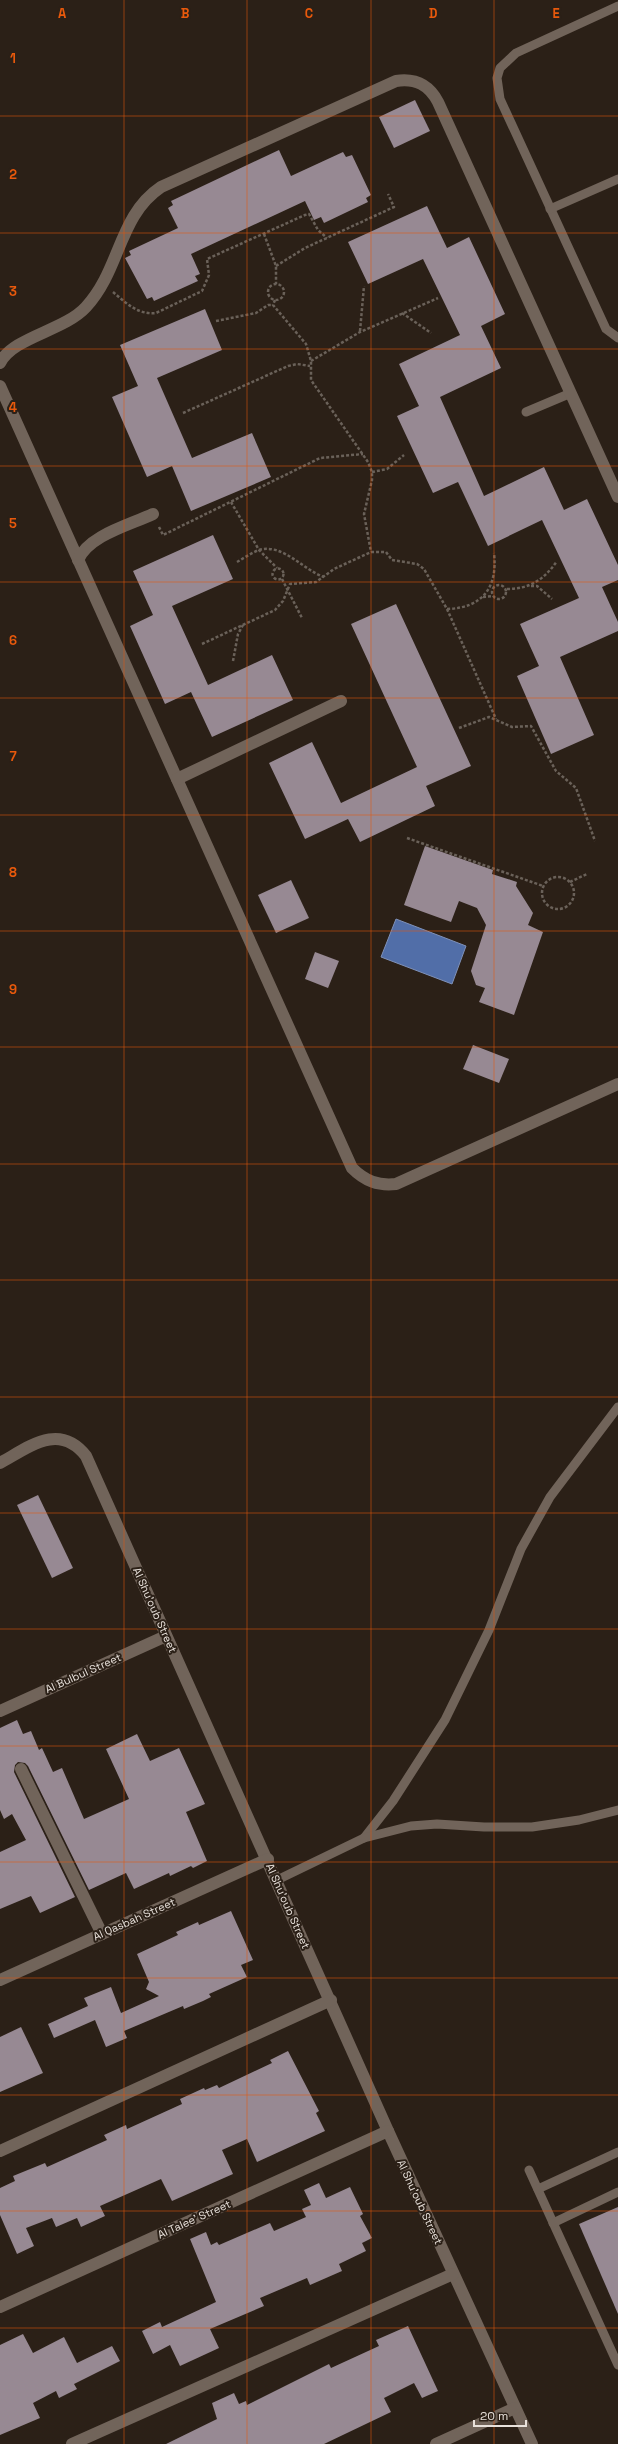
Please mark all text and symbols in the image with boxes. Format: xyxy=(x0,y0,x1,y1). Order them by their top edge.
text: A xyxy=(58,5,67,22)
text: B xyxy=(181,5,190,22)
text: C xyxy=(305,5,313,22)
text: D xyxy=(429,5,438,22)
text: E xyxy=(552,5,560,22)
text: 1 xyxy=(10,50,16,67)
text: 2 xyxy=(9,166,17,183)
text: 3 xyxy=(9,283,17,300)
text: 4 xyxy=(9,399,17,416)
text: 5 xyxy=(9,515,17,532)
text: 6 xyxy=(9,632,17,649)
text: 7 xyxy=(9,748,17,765)
text: 8 xyxy=(9,864,17,881)
text: 9 xyxy=(9,981,17,998)
street label: Al Shu'oub Street xyxy=(130,1565,180,1655)
street label: Al Bulbul Street xyxy=(43,1650,123,1696)
street label: Al Shu'oub Street xyxy=(263,1861,313,1951)
street label: Al Qasbah Street xyxy=(91,1895,177,1943)
street label: Al Shu'oub Street xyxy=(394,2157,446,2247)
street label: Al Talee' Street xyxy=(155,2197,233,2241)
scale bar xyxy=(474,2402,526,2428)
text: 20 m xyxy=(480,2408,508,2424)

